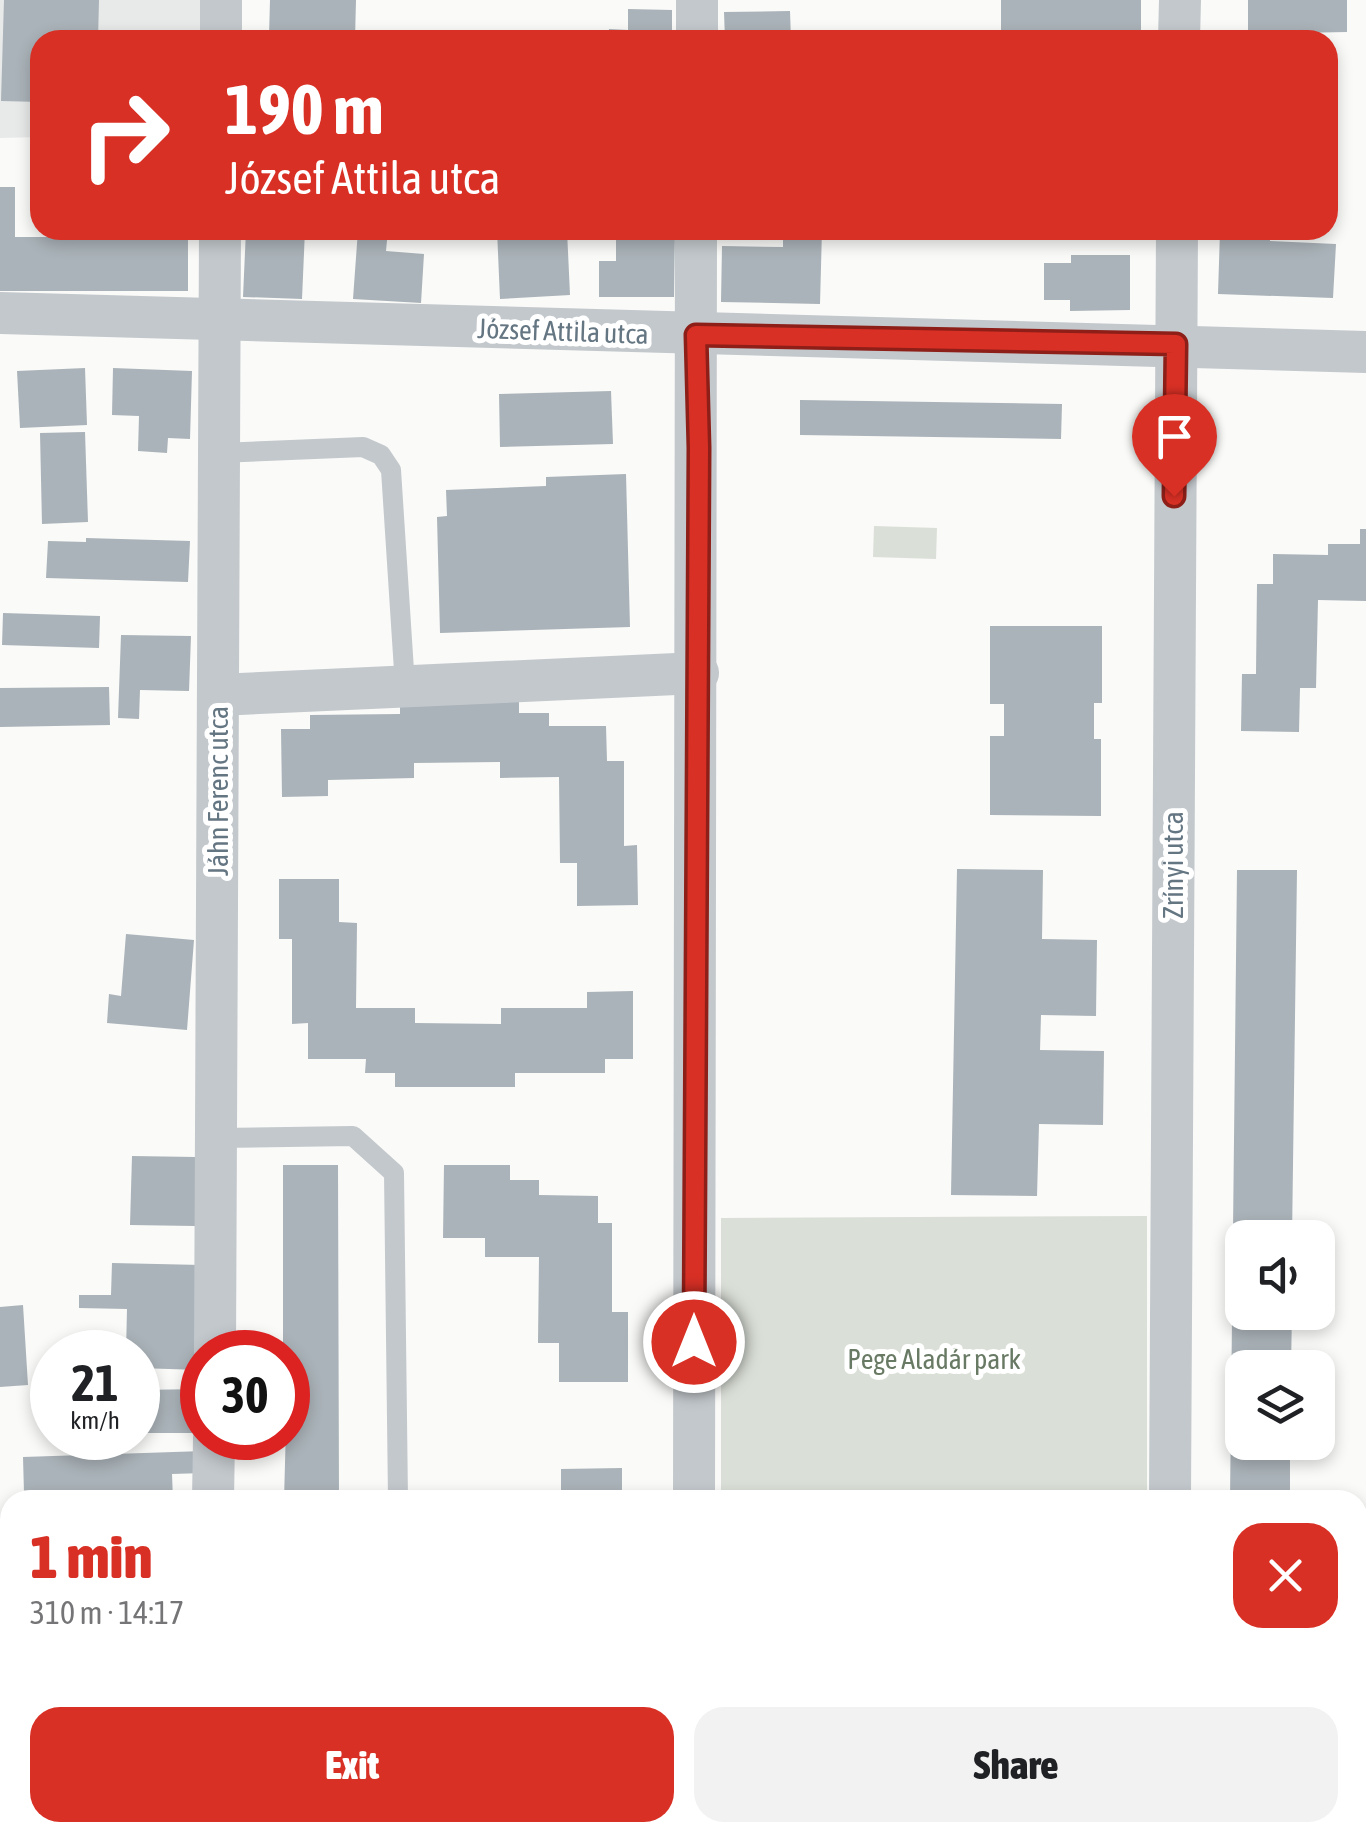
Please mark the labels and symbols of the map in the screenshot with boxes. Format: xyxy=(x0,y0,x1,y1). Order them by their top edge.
street label: József Attila utca xyxy=(477,312,649,350)
pin xyxy=(1132,394,1217,497)
street label: Jáhn Ferenc utca xyxy=(202,706,234,876)
street label: Zrínyi utca xyxy=(1157,811,1189,919)
position arrow xyxy=(642,1290,746,1394)
speed limit sign: 30 xyxy=(180,1330,310,1460)
park label: Pege Aladár park xyxy=(847,1343,1021,1375)

